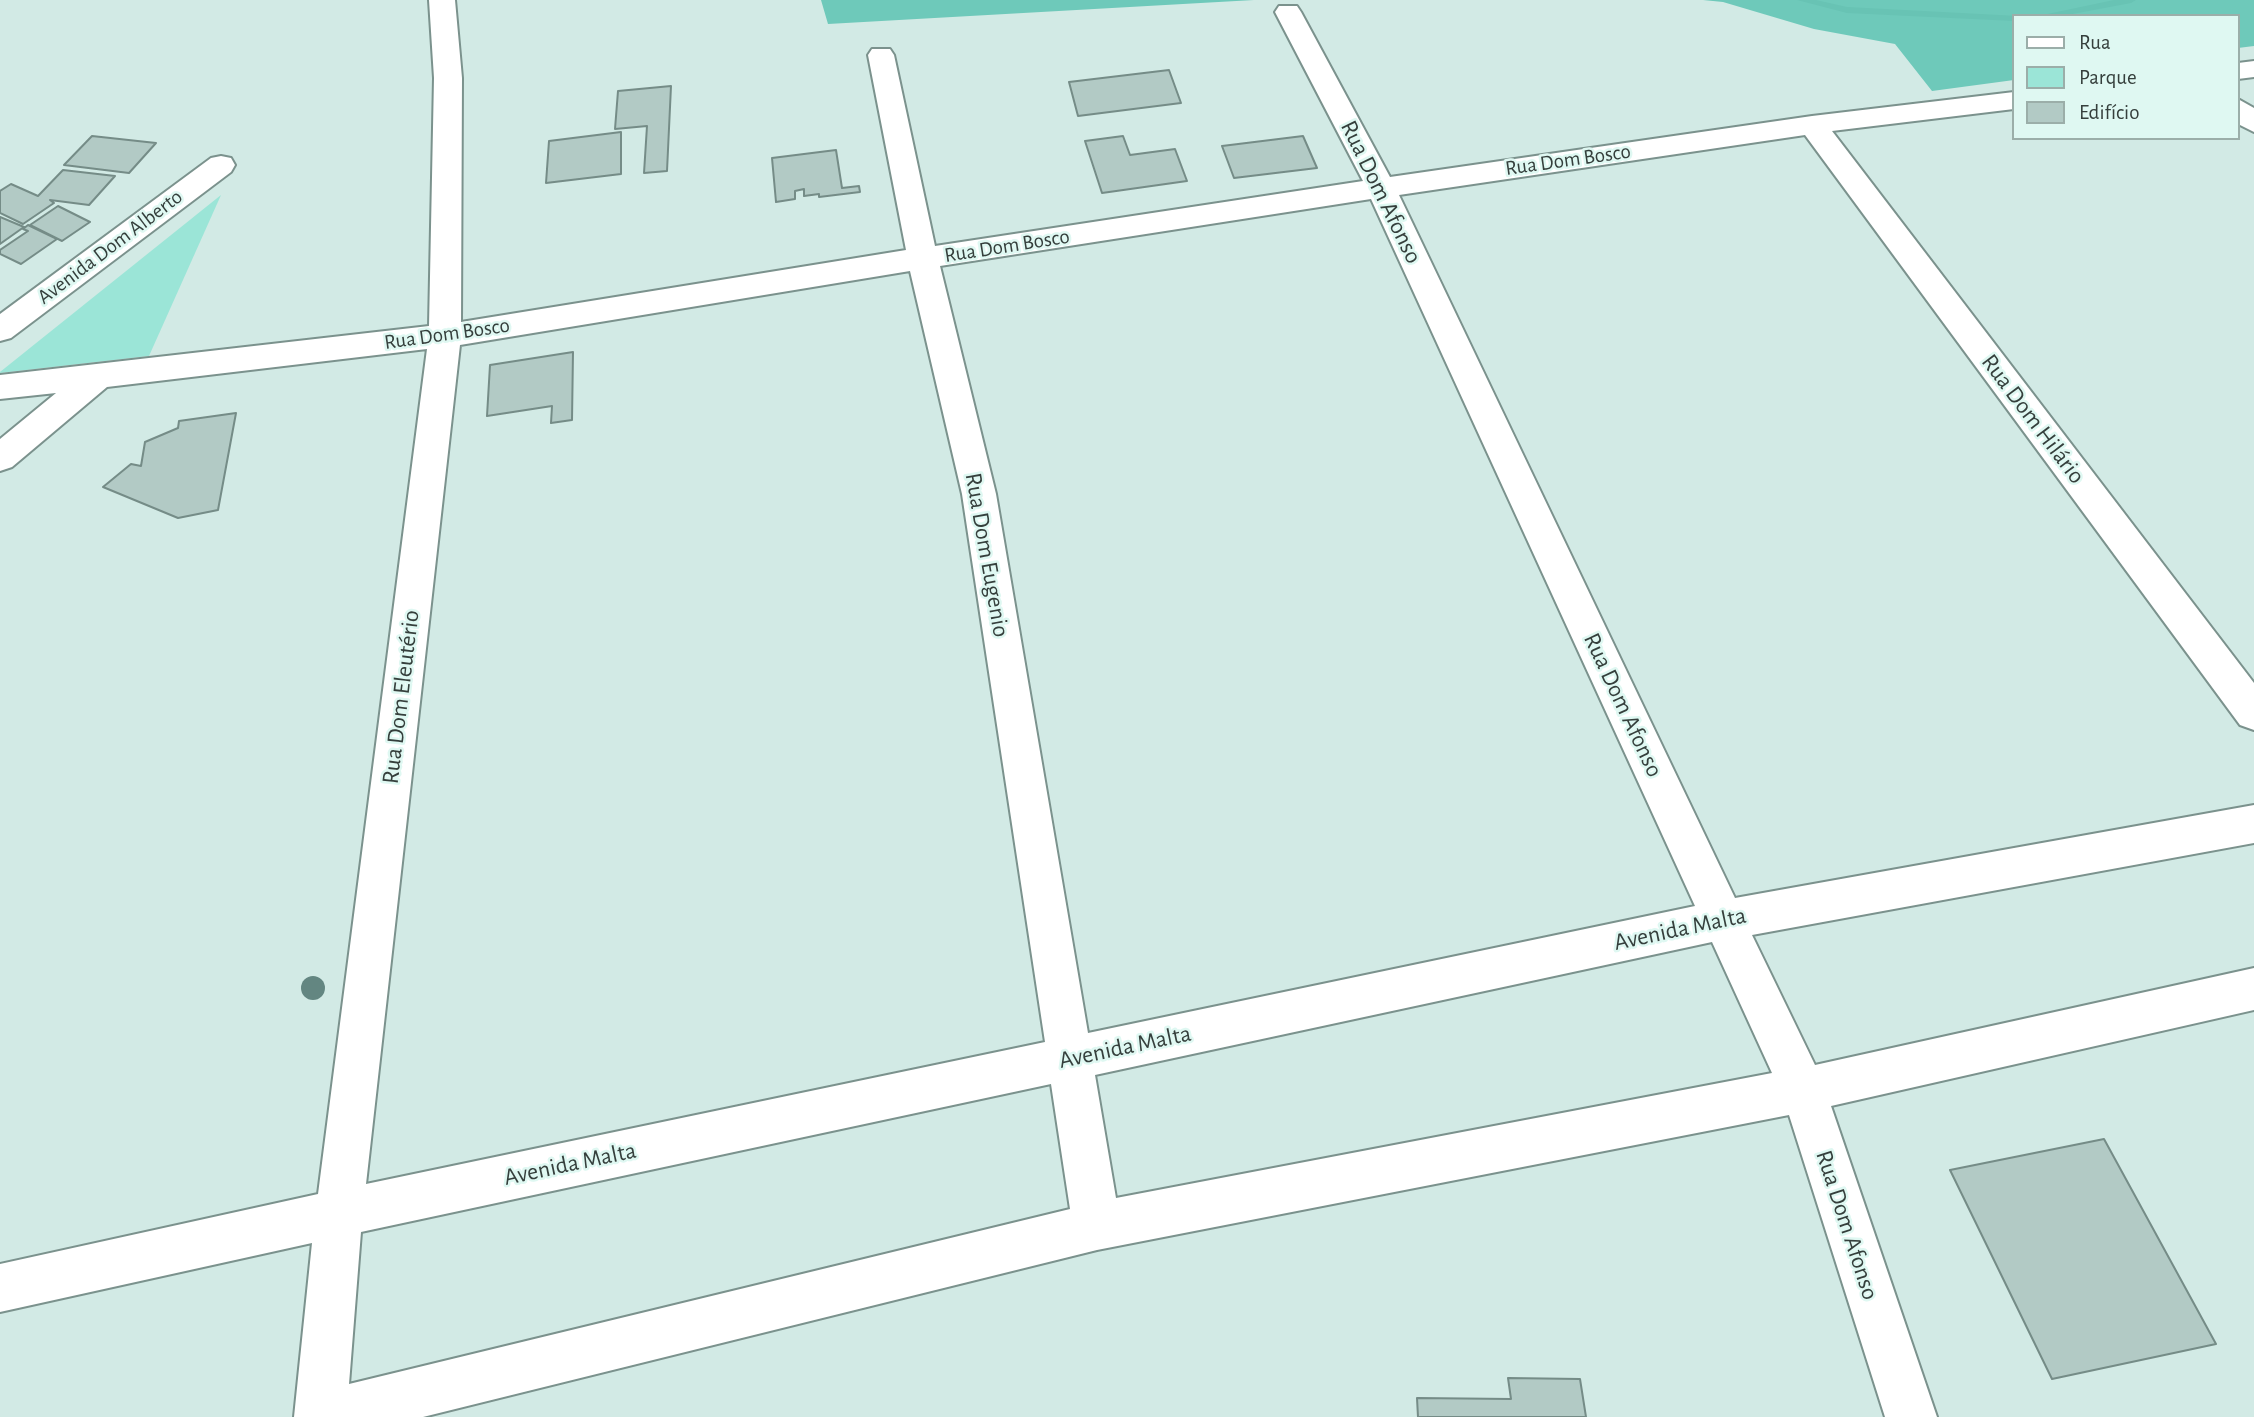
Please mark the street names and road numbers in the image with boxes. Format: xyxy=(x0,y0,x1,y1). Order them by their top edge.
street label: Rua Dom Afonso xyxy=(1334,116,1428,268)
street label: Rua Dom Bosco xyxy=(1504,139,1632,181)
street label: Avenida Dom Alberto xyxy=(32,184,188,310)
street label: Rua Dom Bosco xyxy=(943,224,1071,268)
street label: Rua Dom Bosco xyxy=(383,313,511,355)
street label: Rua Dom Hilário xyxy=(1975,349,2091,489)
street label: Rua Dom Eugenio xyxy=(958,471,1016,639)
street label: Rua Dom Eleutério xyxy=(376,608,426,786)
street label: Rua Dom Afonso xyxy=(1577,628,1669,782)
street label: Avenida Malta xyxy=(1611,901,1749,957)
street label: Avenida Malta xyxy=(1056,1019,1194,1075)
street label: Avenida Malta xyxy=(501,1136,639,1192)
street label: Rua Dom Afonso xyxy=(1809,1147,1885,1303)

